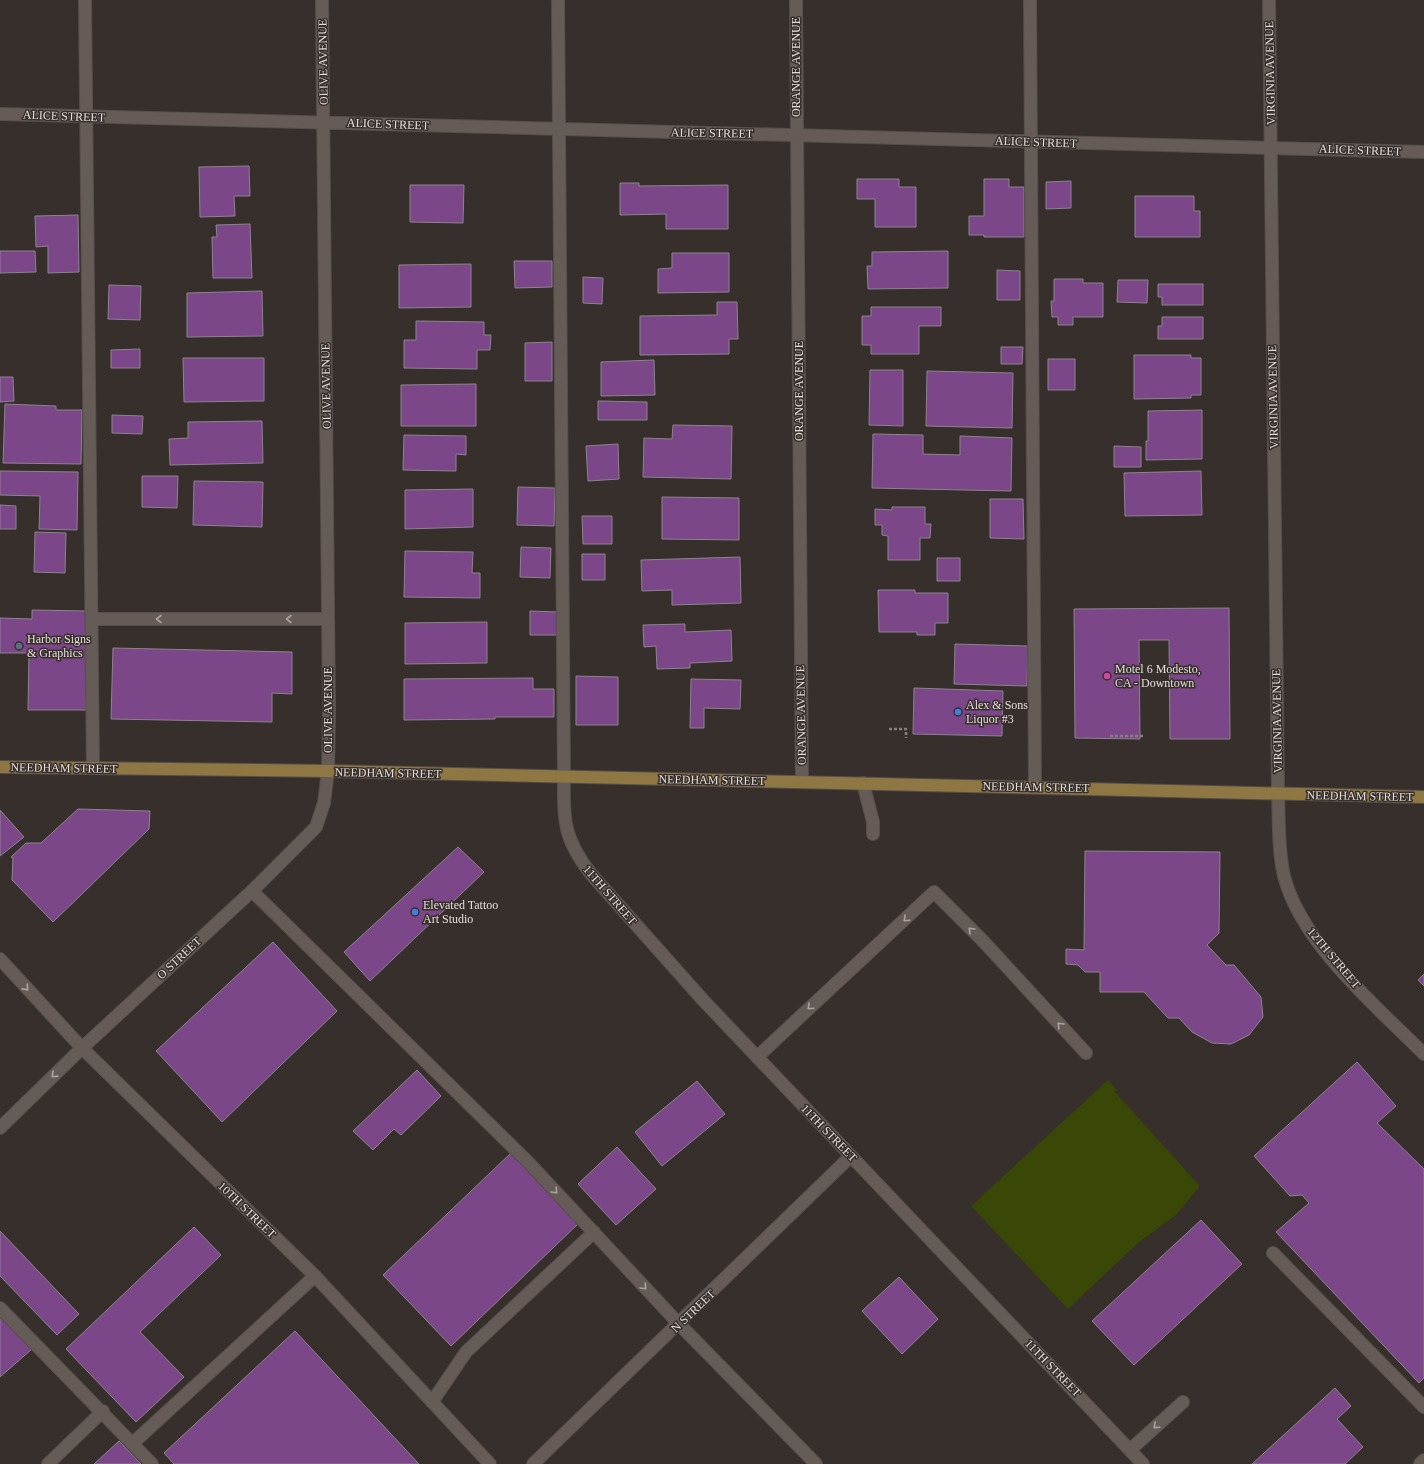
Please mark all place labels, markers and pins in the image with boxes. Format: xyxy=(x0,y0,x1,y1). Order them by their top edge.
place label: Harbor Signs & Graphics xyxy=(27,632,91,660)
marker: Harbor Signs & Graphics xyxy=(14,641,24,651)
place label: Motel 6 Modesto, CA - Downtown xyxy=(1115,662,1201,690)
marker: Motel 6 Modesto, CA - Downtown xyxy=(1102,671,1112,681)
place label: Alex & Sons Liquor #3 xyxy=(966,698,1028,726)
marker: Alex & Sons Liquor #3 xyxy=(953,707,963,717)
place label: Elevated Tattoo Art Studio xyxy=(423,898,498,926)
marker: Elevated Tattoo Art Studio xyxy=(410,907,420,917)

